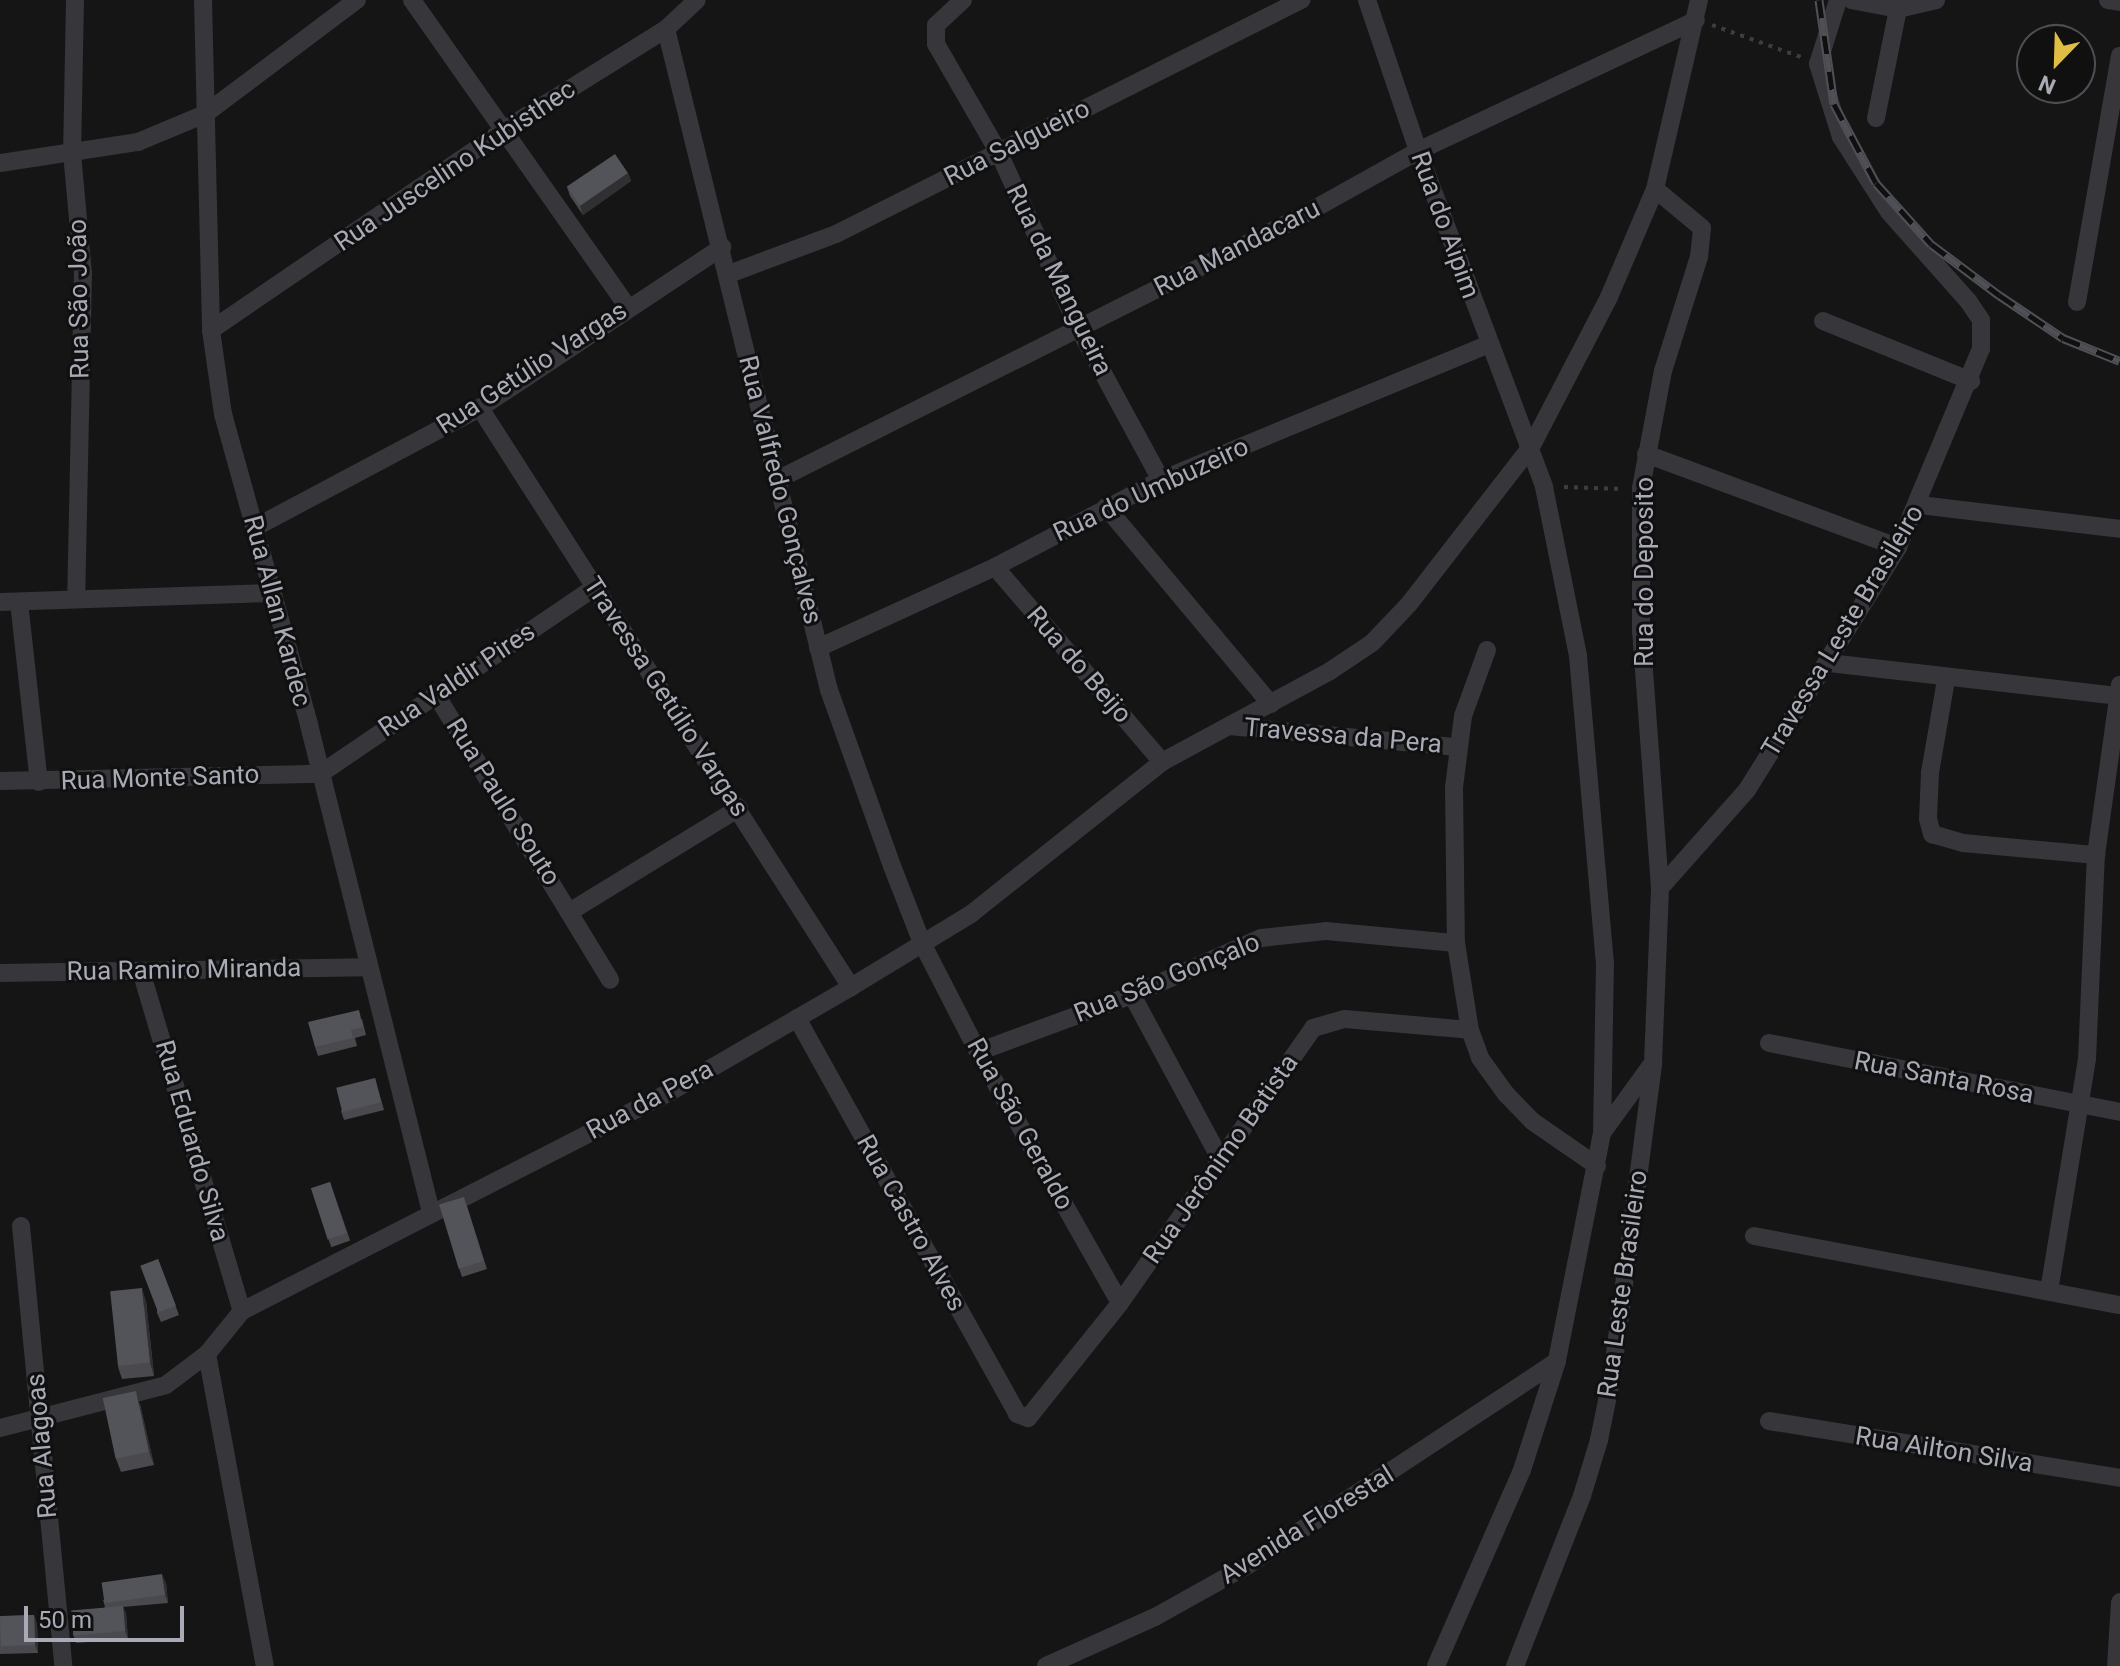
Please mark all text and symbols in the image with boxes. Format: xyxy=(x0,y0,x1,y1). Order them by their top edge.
north arrow xyxy=(2016,24,2096,104)
text: N xyxy=(2035,70,2059,99)
street label: Rua Juscelino Kubisthec xyxy=(329,74,581,258)
street label: Rua Salgueiro xyxy=(939,93,1095,193)
street label: Rua do Aipim xyxy=(1404,147,1486,303)
street label: Rua da Mangueira xyxy=(999,179,1119,381)
street label: Rua Mandacaru xyxy=(1149,193,1325,303)
street label: Rua São João xyxy=(62,219,96,379)
street label: Rua Getúlio Vargas xyxy=(431,295,633,441)
street label: Rua Valfredo Gonçalves xyxy=(732,353,828,627)
street label: Rua do Umbuzeiro xyxy=(1048,431,1254,549)
street label: Rua do Deposito xyxy=(1629,477,1661,667)
street label: Travessa Leste Brasileiro xyxy=(1755,499,1931,763)
street label: Rua Allan Kardec xyxy=(236,512,318,710)
street label: Travessa Getúlio Vargas xyxy=(577,571,755,823)
street label: Rua do Beijo xyxy=(1020,600,1138,730)
street label: Rua Valdir Pires xyxy=(373,616,541,744)
street label: Travessa da Pera xyxy=(1243,712,1443,760)
street label: Rua Paulo Souto xyxy=(439,713,567,891)
street label: Rua Monte Santo xyxy=(60,759,260,797)
street label: Rua São Gonçalo xyxy=(1070,927,1264,1029)
street label: Rua Ramiro Miranda xyxy=(66,952,302,988)
street label: Rua São Geraldo xyxy=(960,1033,1080,1215)
street label: Rua Eduardo Silva xyxy=(148,1037,236,1245)
street label: Rua Santa Rosa xyxy=(1852,1045,2036,1111)
street label: Rua Jerônimo Batista xyxy=(1137,1048,1305,1270)
street label: Rua da Pera xyxy=(581,1054,719,1146)
street label: Rua Castro Alves xyxy=(850,1129,972,1317)
street label: Rua Leste Brasileiro xyxy=(1592,1168,1654,1400)
street label: Rua Alagoas xyxy=(20,1372,64,1520)
street label: Rua Ailton Silva xyxy=(1853,1421,2035,1479)
street label: Avenida Florestal xyxy=(1214,1459,1400,1591)
scale bar xyxy=(28,1590,188,1640)
text: 50 m xyxy=(38,1606,92,1634)

